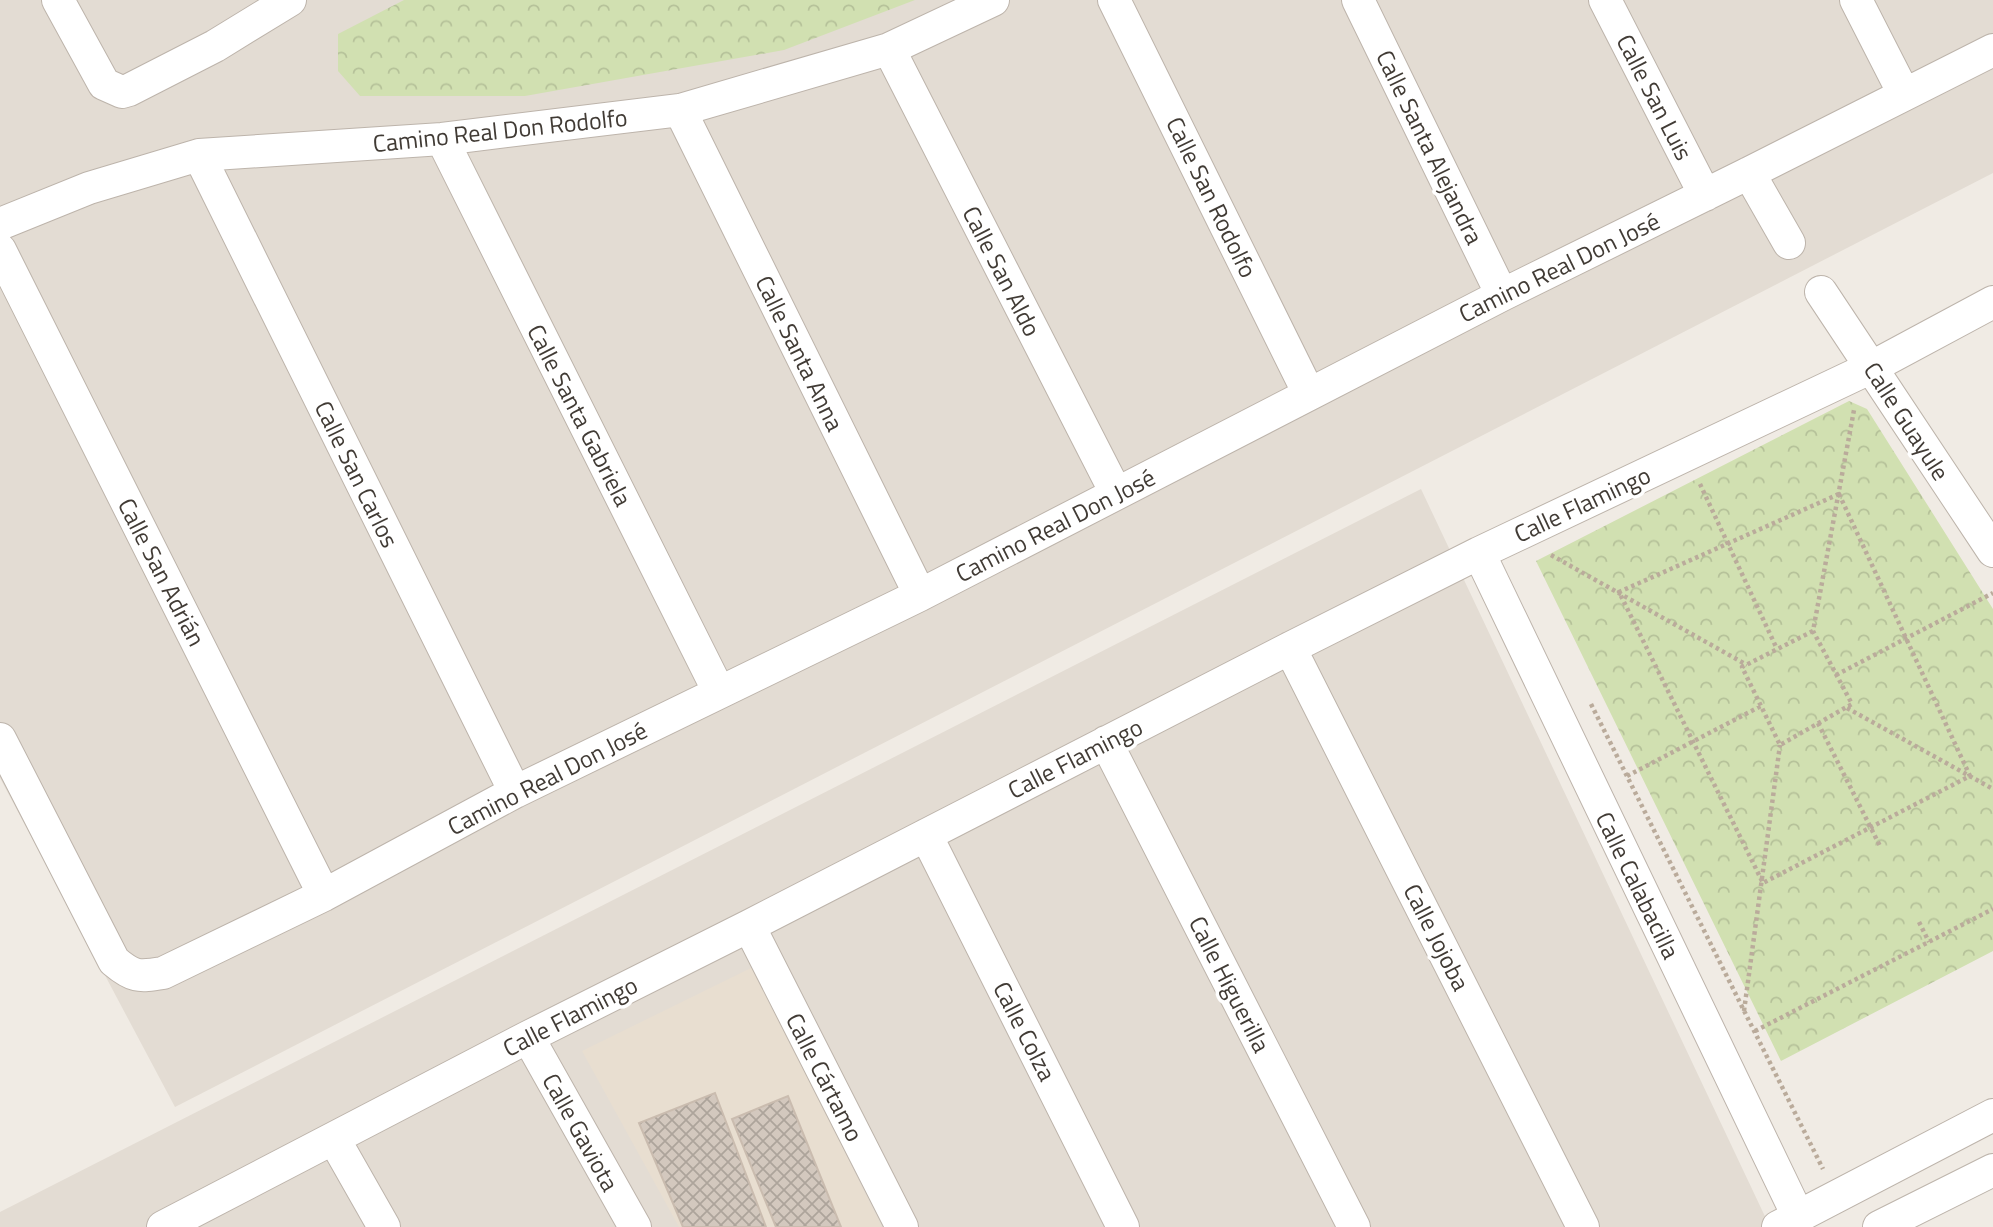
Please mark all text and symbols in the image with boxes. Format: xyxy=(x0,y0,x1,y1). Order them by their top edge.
street label: Calle San Luis xyxy=(1608,28,1702,166)
street label: Calle Santa Alejandra xyxy=(1367,44,1493,250)
street label: Camino Real Don Rodolfo xyxy=(371,99,629,161)
street label: Calle San Rodolfo xyxy=(1157,110,1267,284)
street label: Calle San Aldo xyxy=(954,200,1050,342)
street label: Camino Real Don José xyxy=(1452,203,1666,331)
street label: Calle Santa Anna xyxy=(747,269,853,437)
street label: Calle Santa Gabriela xyxy=(519,318,641,512)
street label: Calle Guayule xyxy=(1855,355,1959,487)
street label: Calle San Carlos xyxy=(306,394,408,554)
street label: Calle Flamingo xyxy=(1508,457,1656,551)
street label: Camino Real Don José xyxy=(949,459,1161,591)
street label: Calle San Adrián xyxy=(109,492,215,652)
street label: Calle Flamingo xyxy=(1001,709,1149,807)
street label: Camino Real Don José xyxy=(441,712,653,844)
street label: Calle Calabacilla xyxy=(1587,805,1689,965)
street label: Calle Jojoba xyxy=(1395,877,1479,997)
street label: Calle Higuerilla xyxy=(1180,909,1280,1059)
street label: Calle Flamingo xyxy=(496,967,644,1065)
street label: Calle Colza xyxy=(985,975,1065,1087)
street label: Calle Cártamo xyxy=(777,1006,873,1148)
street label: Calle Gaviota xyxy=(534,1066,628,1198)

